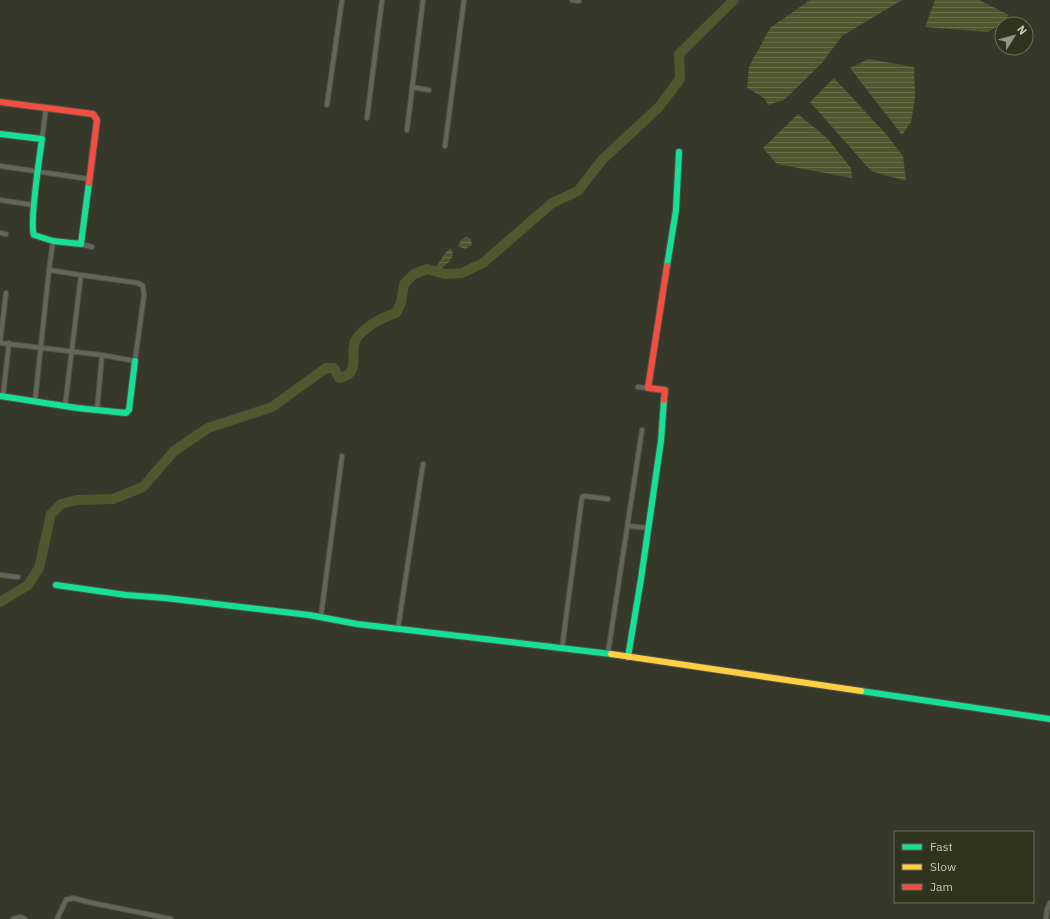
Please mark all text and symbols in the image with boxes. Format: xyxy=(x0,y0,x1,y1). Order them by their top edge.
north arrow xyxy=(994,16,1034,56)
text: N xyxy=(1014,23,1030,37)
legend xyxy=(894,831,1034,903)
text: Fast xyxy=(930,839,953,854)
text: Slow xyxy=(930,859,956,874)
text: Jam xyxy=(930,879,953,894)

